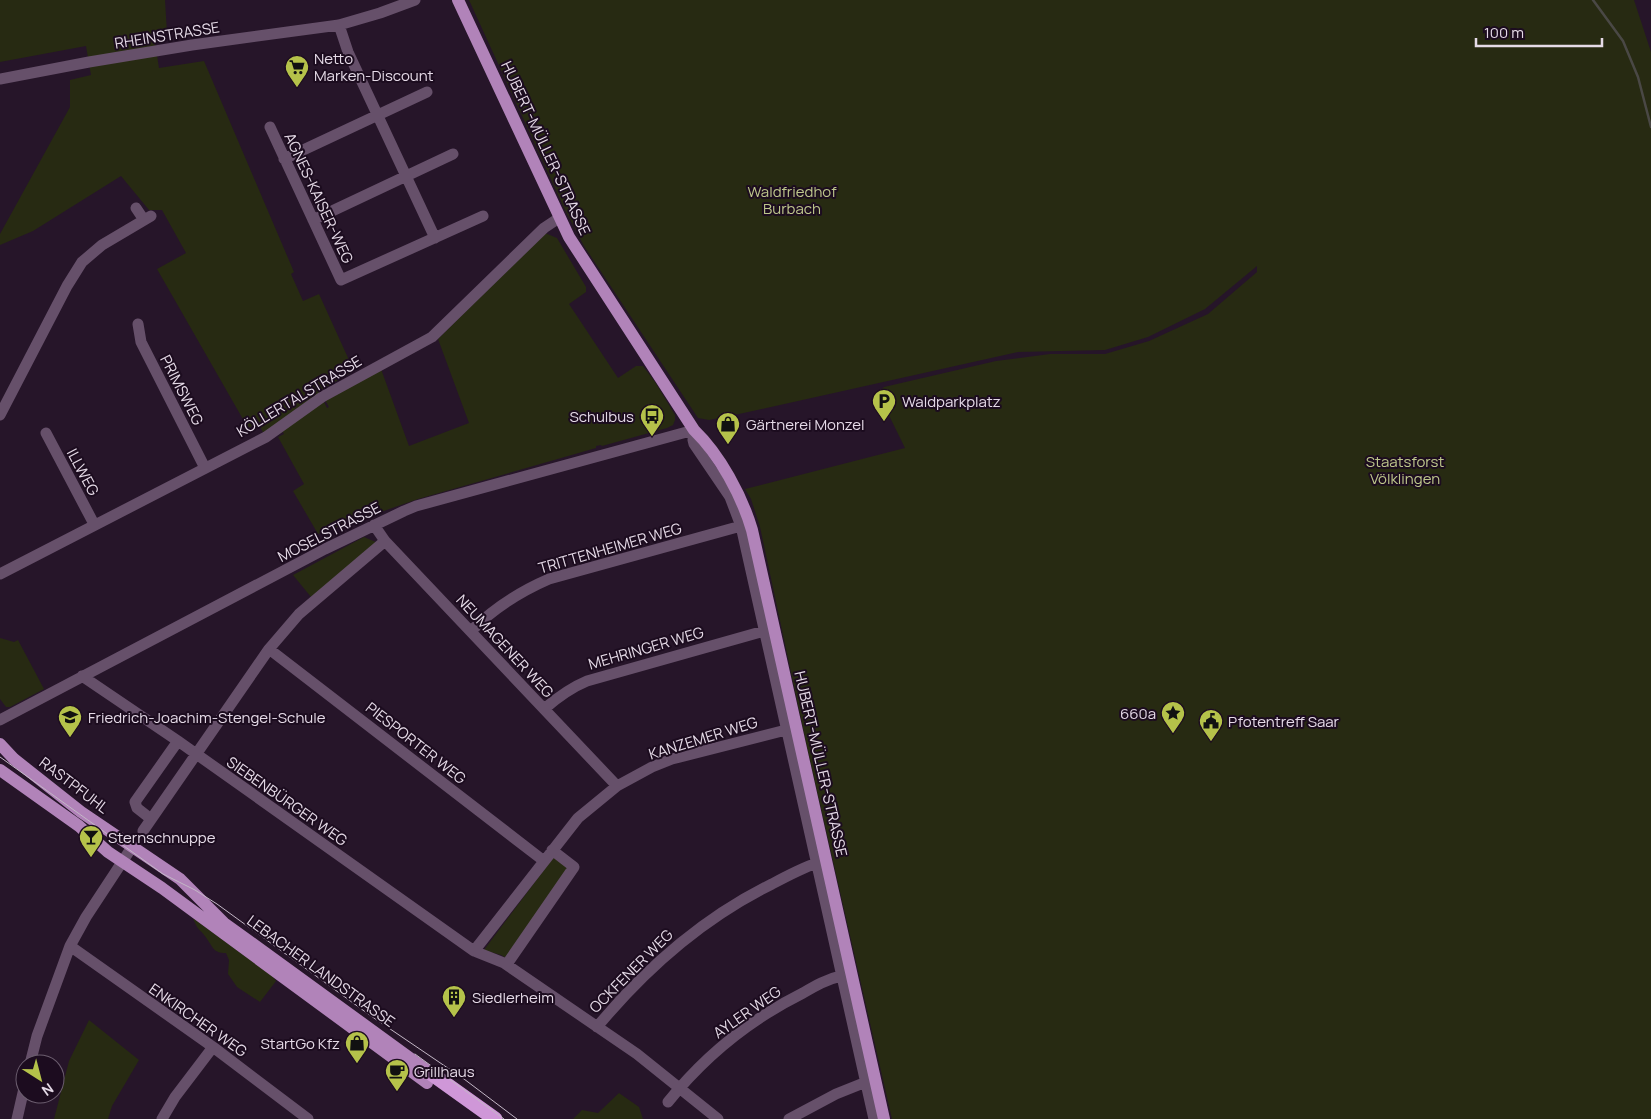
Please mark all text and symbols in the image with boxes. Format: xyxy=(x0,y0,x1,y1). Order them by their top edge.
scale bar xyxy=(1476,15,1602,47)
street label: RHEINSTRASSE xyxy=(113,16,221,54)
text: 100 m xyxy=(1484,22,1524,43)
place label: Netto Marken-Discount xyxy=(314,48,434,86)
supermarket icon: Netto Marken-Discount xyxy=(284,54,310,88)
street label: HUBERT-MÜLLER-STRASSE xyxy=(496,57,596,239)
street label: AGNES-KAISER-WEG xyxy=(279,129,359,267)
park label: Waldfriedhof Burbach xyxy=(747,181,837,219)
street label: KÖLLERTALSTRASSE xyxy=(233,350,365,442)
street label: PRIMSWEG xyxy=(155,351,209,429)
parking icon: Waldparkplatz xyxy=(871,388,897,422)
place label: Waldparkplatz xyxy=(902,391,1001,412)
bus stop icon: Schulbus xyxy=(639,403,665,437)
place label: Schulbus xyxy=(569,406,634,427)
shop icon: Gärtnerei Monzel xyxy=(715,411,741,445)
place label: Gärtnerei Monzel xyxy=(746,414,864,435)
street label: ILLWEG xyxy=(62,445,104,500)
park label: Staatsforst Völklingen xyxy=(1366,451,1444,489)
street label: MOSELSTRASSE xyxy=(274,497,384,567)
street label: TRITTENHEIMER WEG xyxy=(536,517,685,579)
street label: NEUMAGENER WEG xyxy=(452,590,559,703)
street label: MEHRINGER WEG xyxy=(586,621,706,674)
street label: HUBERT-MÜLLER-STRASSE xyxy=(789,669,853,859)
street label: PIESPORTER WEG xyxy=(361,697,471,789)
place icon: 660a xyxy=(1160,700,1186,734)
place label: 660a xyxy=(1120,703,1156,724)
school or university icon: Friedrich-Joachim-Stengel-Schule xyxy=(57,704,83,738)
place label: Friedrich-Joachim-Stengel-Schule xyxy=(88,707,326,728)
public building icon: Pfotentreff Saar xyxy=(1198,708,1224,742)
street label: KANZEMER WEG xyxy=(646,711,760,765)
place label: Pfotentreff Saar xyxy=(1228,711,1340,732)
street label: SIEBENBÜRGER WEG xyxy=(222,751,352,851)
street label: RASTPFUHL xyxy=(35,752,113,818)
bar icon: Sternschnuppe xyxy=(78,824,104,858)
place label: Sternschnuppe xyxy=(108,827,216,848)
street label: LEBACHER LANDSTRASSE xyxy=(243,910,399,1032)
street label: OCKFENER WEG xyxy=(584,924,678,1018)
street label: ENKIRCHER WEG xyxy=(145,978,252,1062)
street label: AYLER WEG xyxy=(709,981,785,1043)
building icon: Siedlerheim xyxy=(441,984,467,1018)
place label: Siedlerheim xyxy=(472,987,554,1008)
shop icon: StartGo Kfz xyxy=(344,1030,370,1064)
place label: StartGo Kfz xyxy=(260,1033,340,1054)
north arrow xyxy=(15,1054,65,1104)
cafe icon: Grillhaus xyxy=(384,1058,410,1092)
place label: Grillhaus xyxy=(414,1061,475,1082)
text: N xyxy=(38,1079,58,1101)

